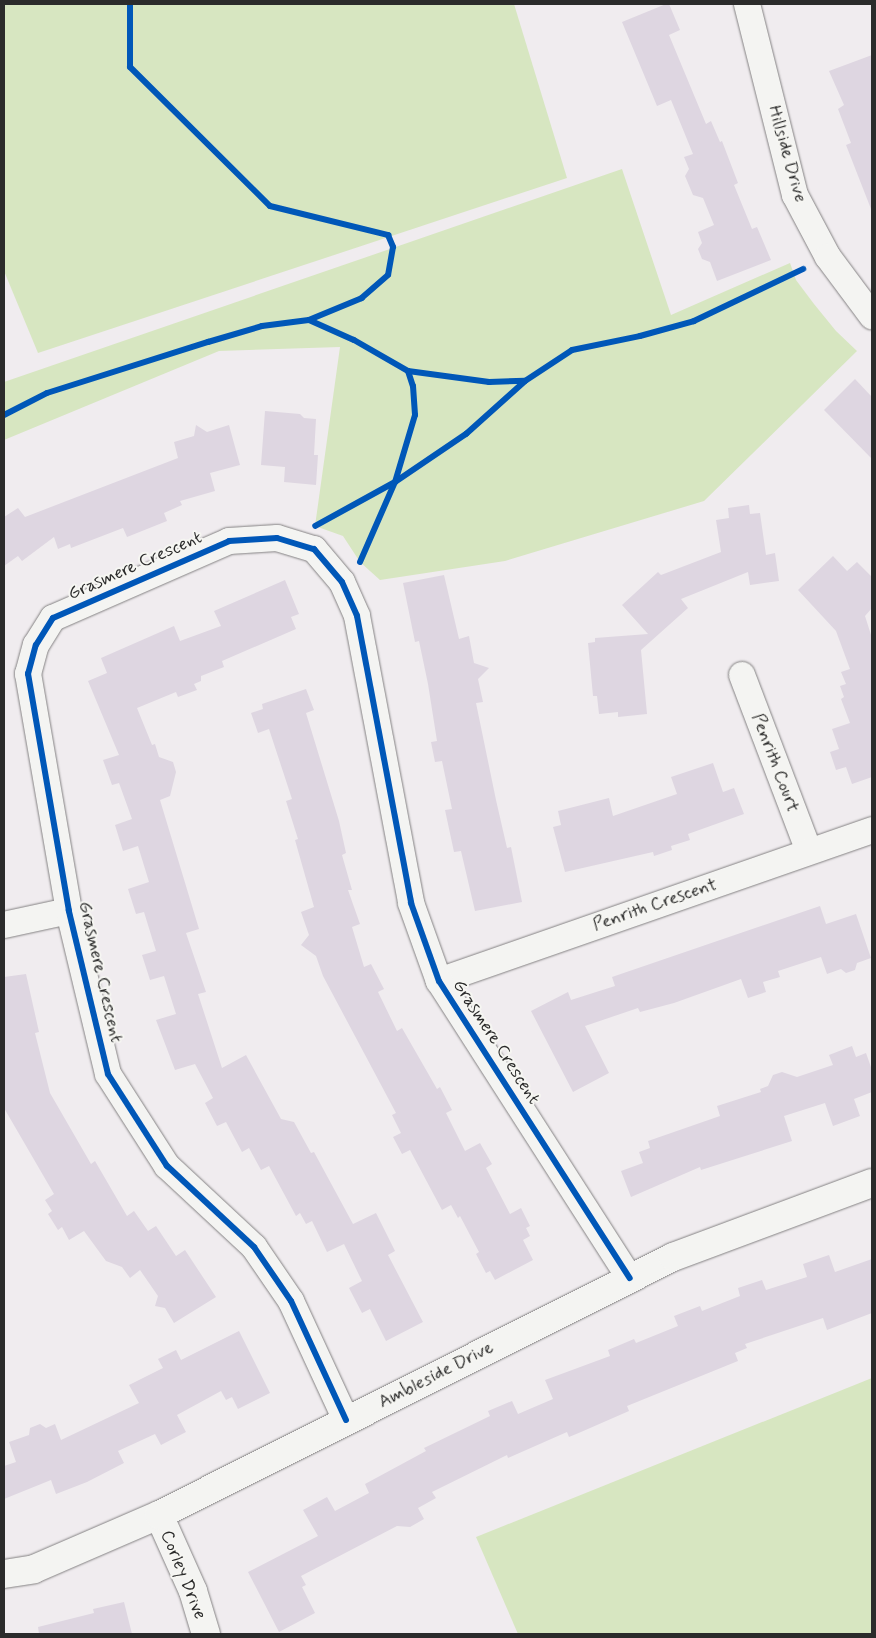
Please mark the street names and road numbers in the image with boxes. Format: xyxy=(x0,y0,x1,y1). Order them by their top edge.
street label: Hillside Drive xyxy=(763,104,811,204)
street label: Grasmere Crescent xyxy=(64,526,206,606)
street label: Penrith Court xyxy=(746,711,804,815)
street label: Penrith Crescent xyxy=(590,874,720,936)
street label: Grasmere Crescent xyxy=(73,898,127,1046)
street label: Grasmere Crescent xyxy=(447,975,545,1109)
street label: Ambleside Drive xyxy=(376,1337,496,1413)
street label: Corley Drive xyxy=(156,1528,210,1622)

